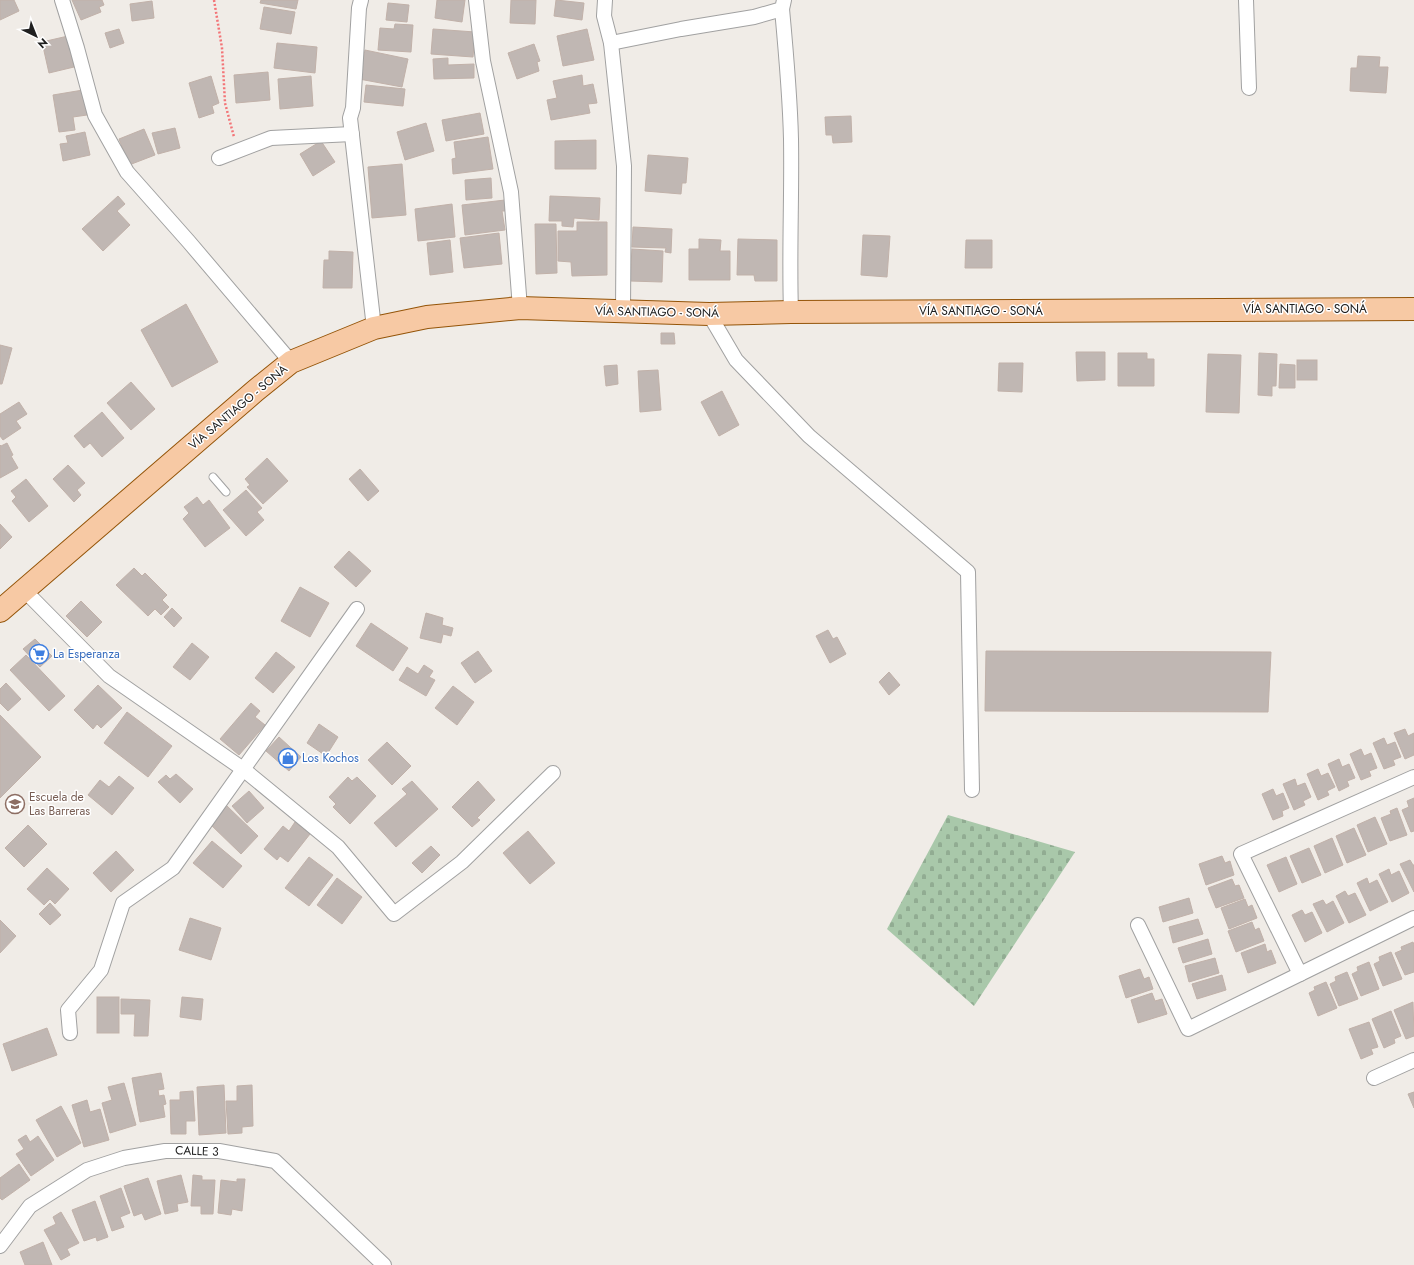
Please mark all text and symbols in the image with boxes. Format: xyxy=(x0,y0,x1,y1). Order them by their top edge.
north arrow xyxy=(16,16,56,56)
text: N xyxy=(34,34,51,52)
street label: VÍA SANTIAGO - SONÁ xyxy=(1243,300,1367,318)
street label: VÍA SANTIAGO - SONÁ xyxy=(595,302,719,322)
street label: VÍA SANTIAGO - SONÁ xyxy=(919,302,1043,320)
street label: VÍA SANTIAGO - SONÁ xyxy=(185,360,291,454)
supermarket icon: La Esperanza xyxy=(28,643,50,665)
place label: La Esperanza xyxy=(53,645,120,663)
shop icon: Los Kochos xyxy=(277,747,299,769)
place label: Los Kochos xyxy=(302,749,359,767)
place label: Escuela de Las Barreras xyxy=(29,788,90,820)
school or university icon: Escuela de Las Barreras xyxy=(4,793,26,815)
street label: CALLE 3 xyxy=(175,1141,220,1161)

